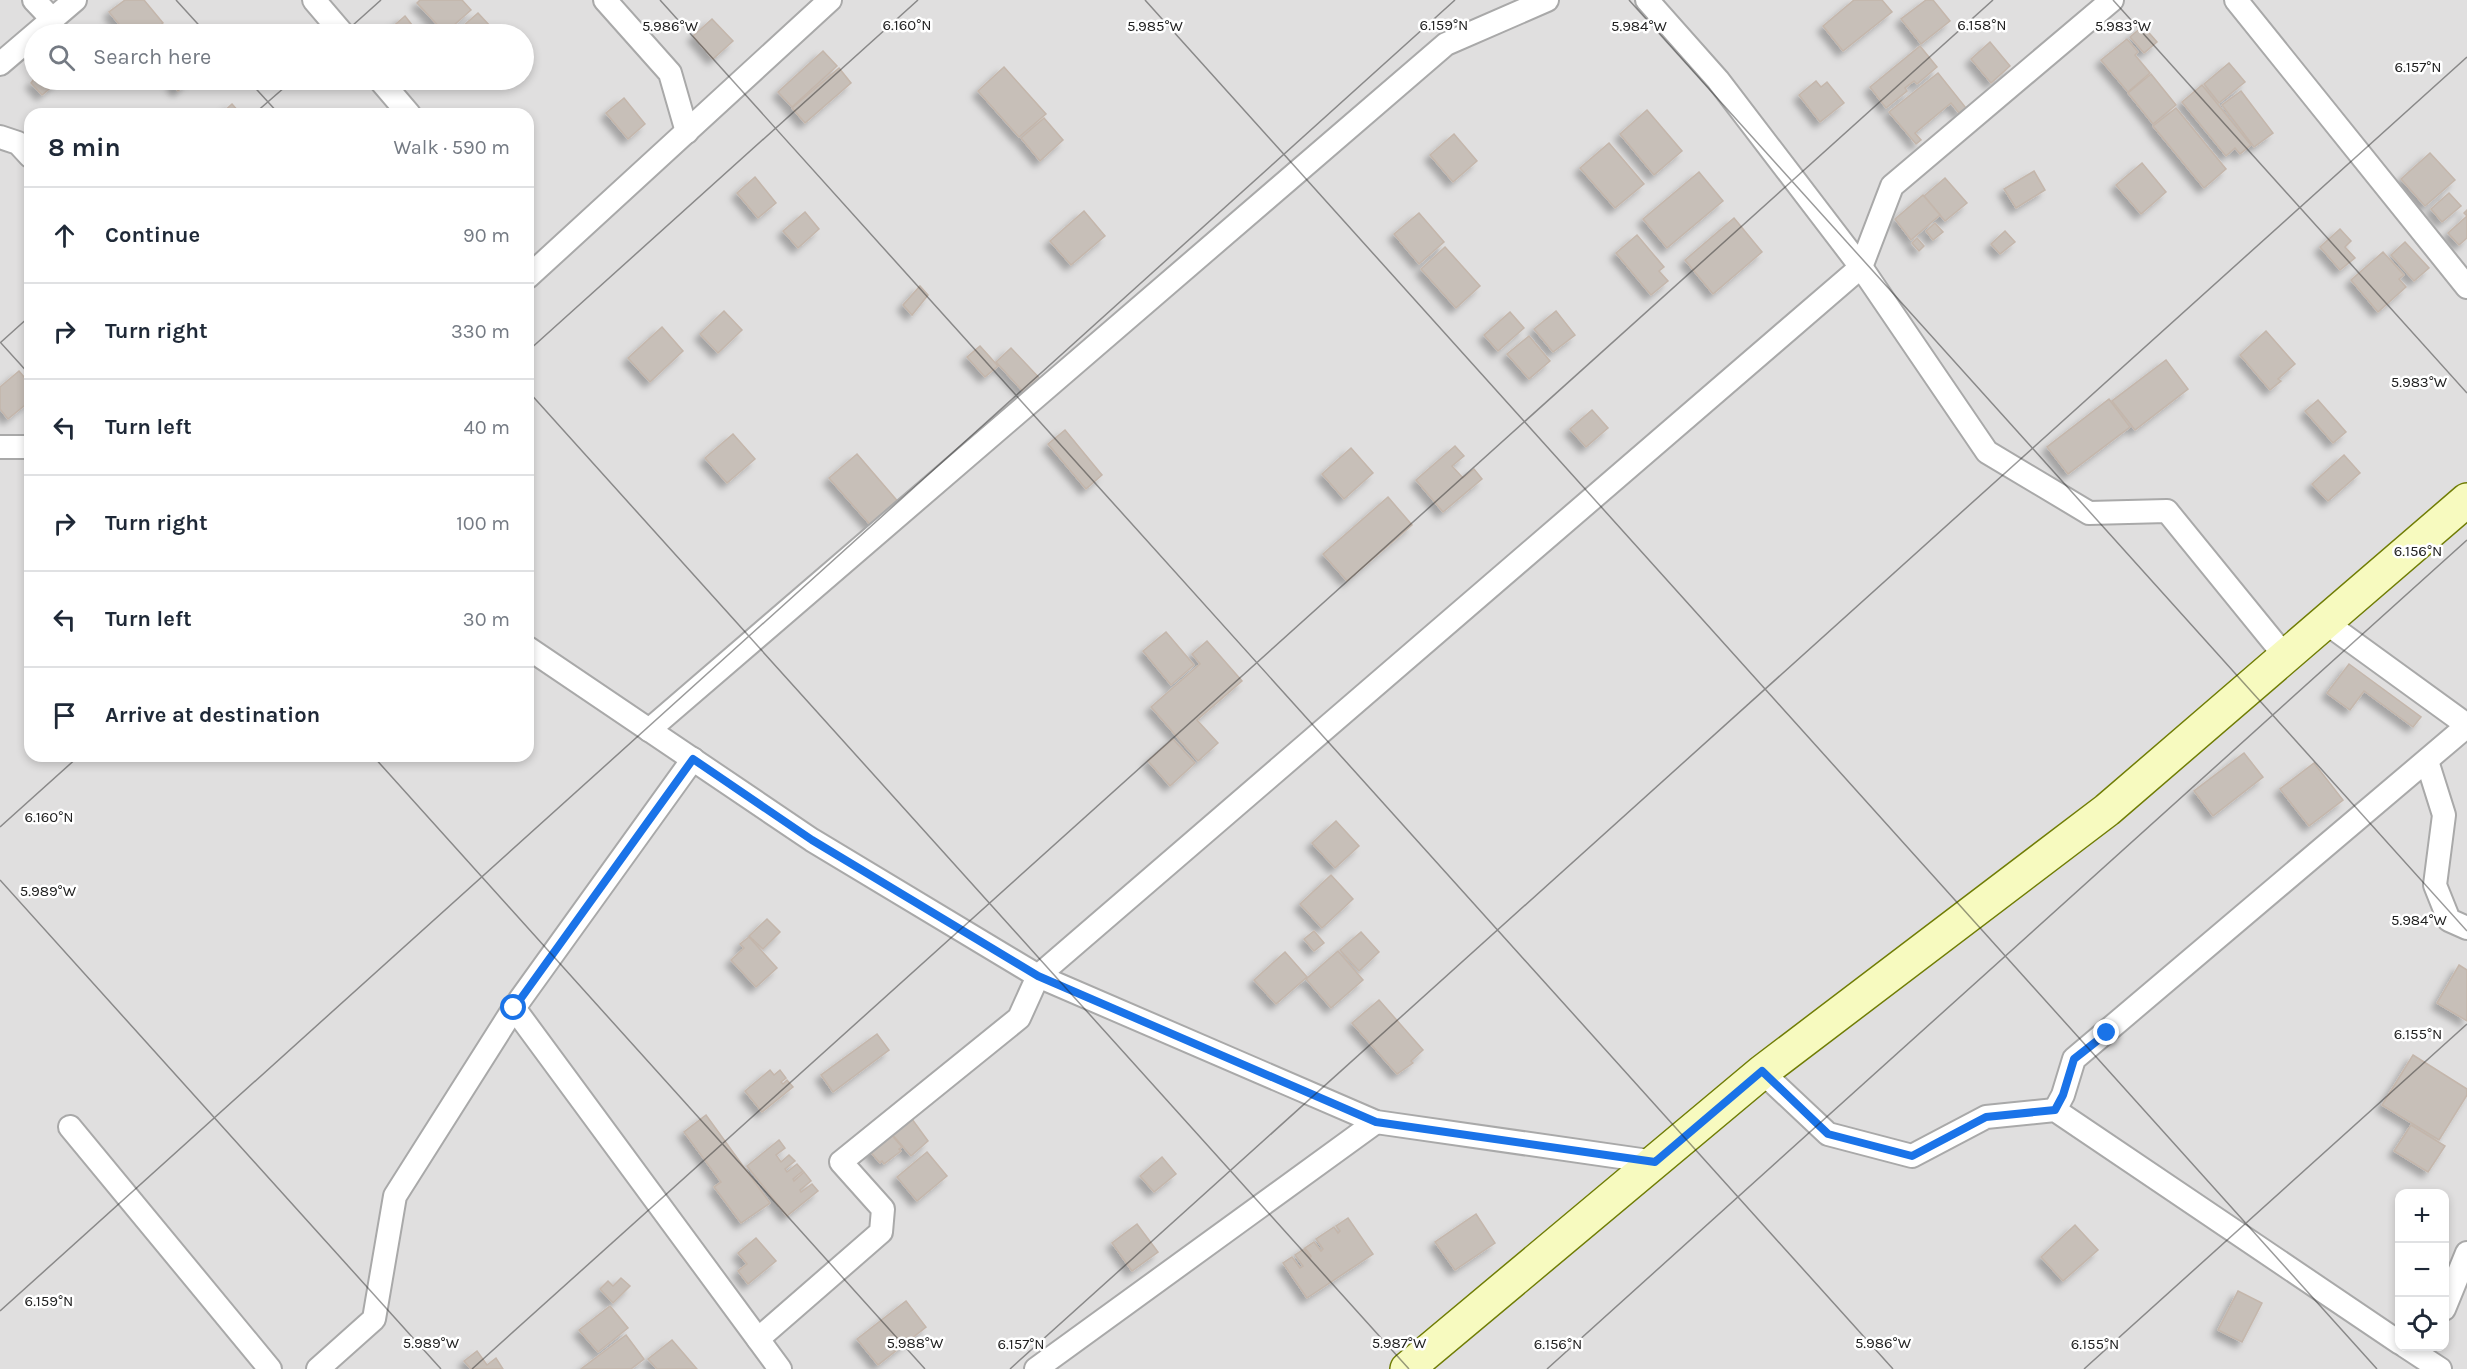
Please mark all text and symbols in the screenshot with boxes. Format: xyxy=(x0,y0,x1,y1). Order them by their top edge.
text: 6.160°N xyxy=(882,16,932,34)
text: 6.159°N xyxy=(1420,16,1468,34)
text: 6.158°N xyxy=(1957,16,2007,34)
text: 5.986°W xyxy=(642,17,699,35)
text: 5.985°W xyxy=(1127,17,1184,35)
text: 5.984°W xyxy=(1611,17,1668,35)
text: 5.983°W xyxy=(2095,17,2152,35)
search box xyxy=(24,24,534,90)
icon: search xyxy=(45,41,78,74)
text: Search here xyxy=(93,44,211,70)
text: 6.157°N xyxy=(2394,58,2442,76)
text: 8 min xyxy=(48,132,121,163)
text: Walk · 590 m xyxy=(394,136,510,159)
icon: ahead xyxy=(48,219,81,252)
text: Continue xyxy=(105,222,200,248)
text: 90 m xyxy=(463,224,510,247)
icon: right xyxy=(48,315,81,348)
text: Turn right xyxy=(105,318,208,344)
text: 330 m xyxy=(451,320,510,343)
text: 5.983°W xyxy=(2391,373,2448,391)
icon: left xyxy=(48,411,81,444)
text: Turn left xyxy=(105,414,192,440)
text: 40 m xyxy=(464,416,510,439)
icon: right xyxy=(48,507,81,540)
text: Turn right xyxy=(105,510,208,536)
text: 100 m xyxy=(456,512,510,535)
text: 6.156°N xyxy=(2394,542,2442,560)
icon: left xyxy=(48,603,81,636)
text: Turn left xyxy=(105,606,192,632)
text: 30 m xyxy=(463,608,510,631)
icon: arrive xyxy=(48,699,81,732)
text: Arrive at destination xyxy=(105,702,320,728)
text: 6.160°N xyxy=(24,808,74,826)
text: 5.989°W xyxy=(20,882,77,900)
text: 5.984°W xyxy=(2391,911,2448,929)
route start xyxy=(500,994,526,1020)
route end xyxy=(2093,1019,2119,1045)
text: 6.155°N xyxy=(2394,1025,2442,1043)
map controls xyxy=(2395,1189,2449,1351)
button: + xyxy=(2395,1189,2449,1243)
button: − xyxy=(2395,1243,2449,1297)
text: 6.159°N xyxy=(25,1292,73,1310)
button: locate xyxy=(2395,1297,2449,1351)
text: 5.989°W xyxy=(403,1334,460,1352)
text: 5.988°W xyxy=(887,1334,944,1352)
text: 5.987°W xyxy=(1372,1334,1427,1352)
text: 5.986°W xyxy=(1855,1334,1912,1352)
text: 6.157°N xyxy=(997,1335,1045,1353)
text: 6.156°N xyxy=(1534,1335,1582,1353)
text: 6.155°N xyxy=(2071,1335,2119,1353)

